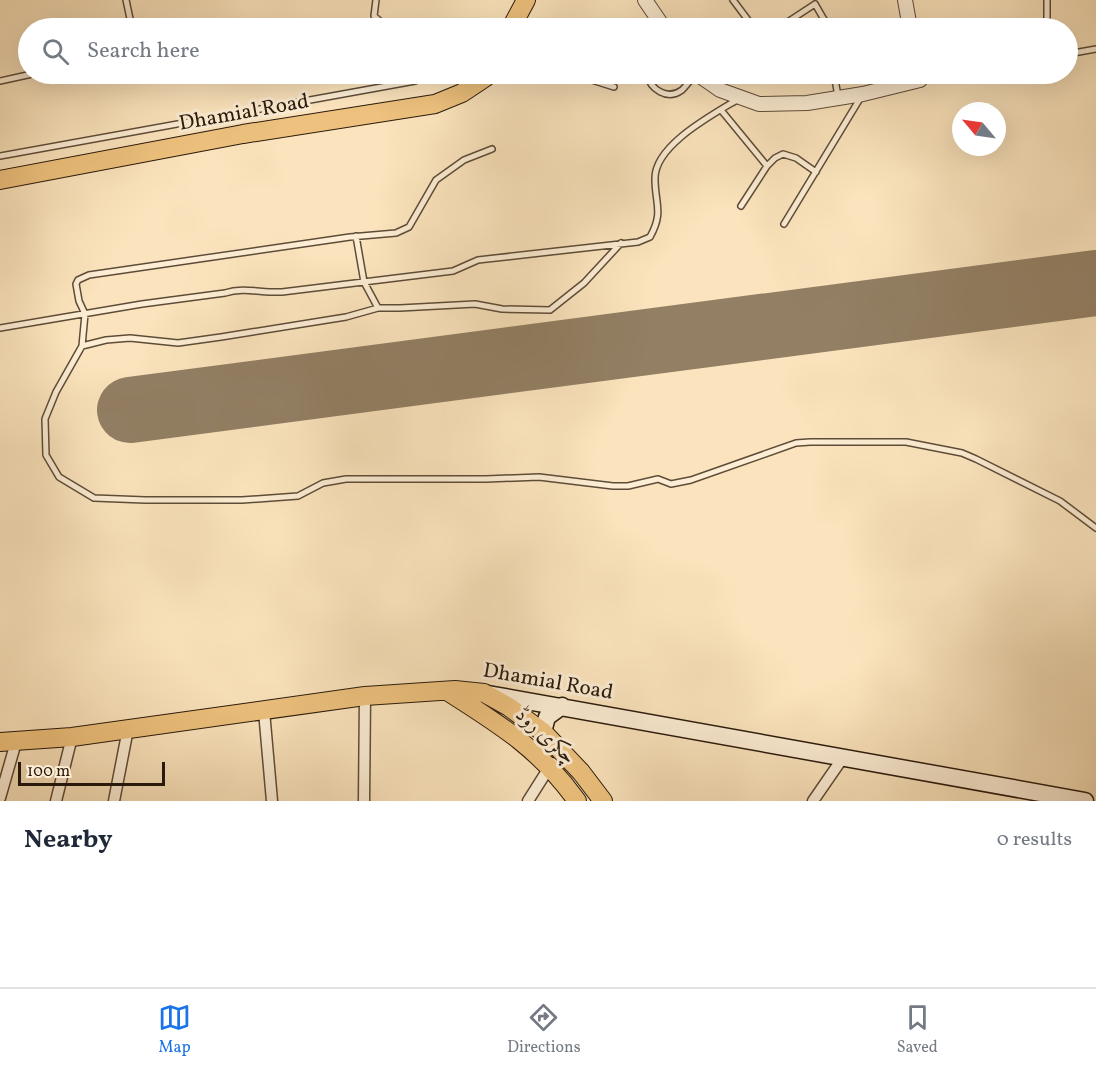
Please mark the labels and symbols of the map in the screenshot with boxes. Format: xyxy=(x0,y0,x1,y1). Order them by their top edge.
street label: Dhamial Road xyxy=(177,87,311,139)
north arrow xyxy=(952,102,1006,156)
street label: Dhamial Road xyxy=(481,656,615,708)
street label: چکری روڈ xyxy=(508,701,582,771)
scale bar xyxy=(18,759,165,786)

